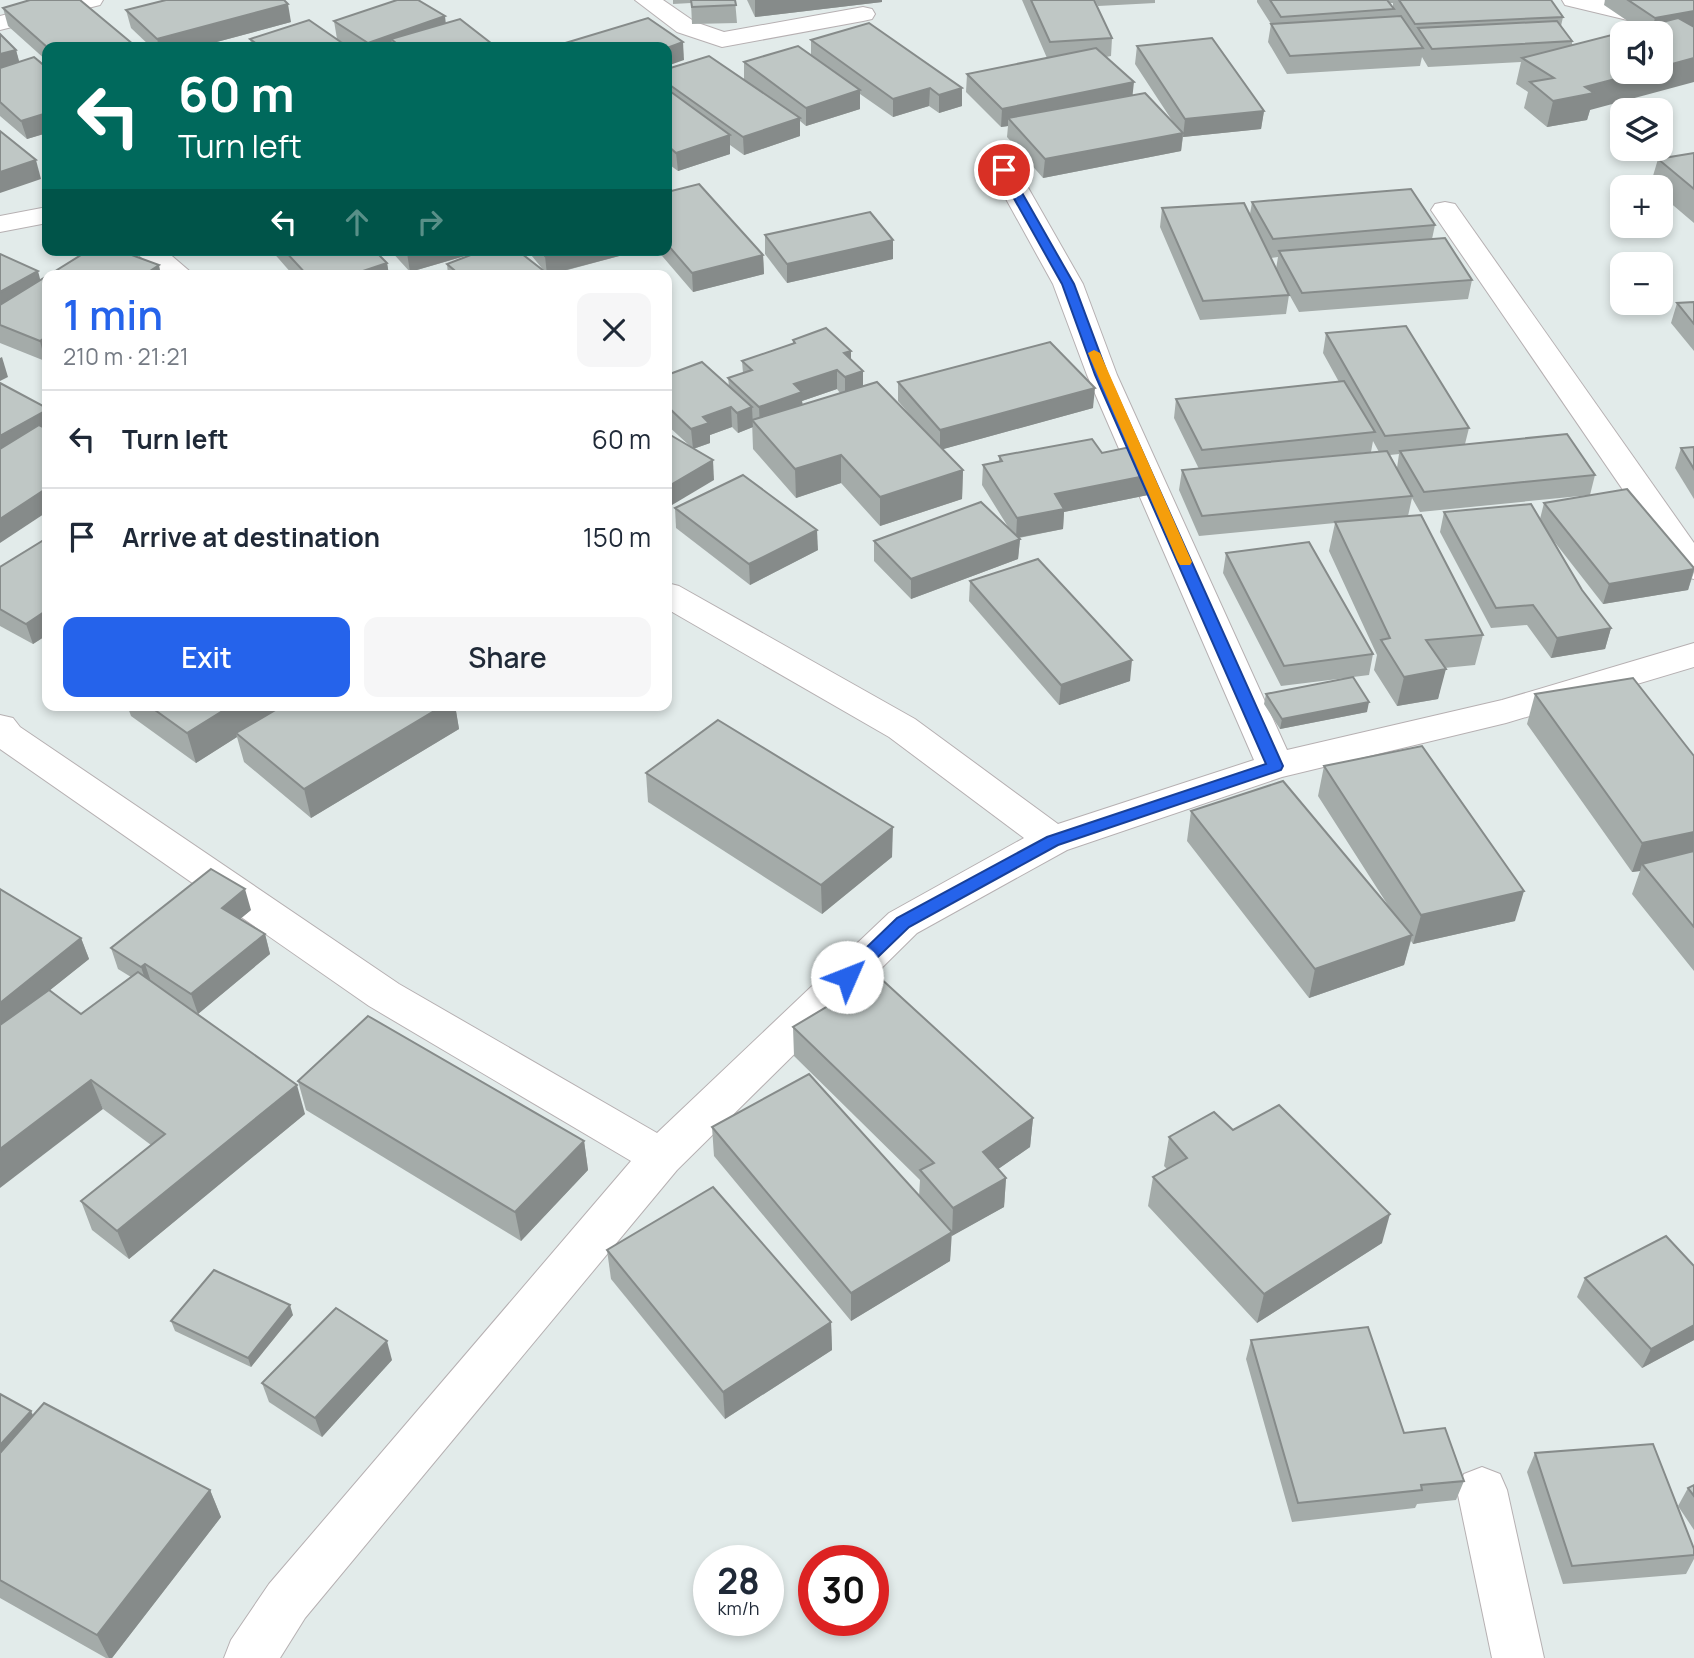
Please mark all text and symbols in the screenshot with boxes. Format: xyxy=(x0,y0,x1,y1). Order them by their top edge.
map controls xyxy=(1610,21,1673,315)
button: sound xyxy=(1610,21,1673,84)
text: 60 m xyxy=(178,60,295,127)
icon: left xyxy=(63,70,154,161)
button: layers xyxy=(1610,98,1673,161)
text: Turn left xyxy=(178,124,302,168)
pin xyxy=(974,140,1034,200)
icon: arrive xyxy=(985,151,1023,189)
button: + xyxy=(1610,175,1673,238)
icon: left xyxy=(265,203,303,241)
icon: ahead xyxy=(338,203,376,241)
icon: right xyxy=(411,203,449,241)
button: − xyxy=(1610,252,1673,315)
text: 1 min xyxy=(63,285,163,343)
button: close xyxy=(577,293,651,367)
text: 210 m · 21:21 xyxy=(63,340,189,372)
icon: left xyxy=(63,420,101,458)
text: Turn left xyxy=(122,421,229,457)
text: 60 m xyxy=(592,421,651,457)
icon: arrive xyxy=(63,518,101,556)
text: Arrive at destination xyxy=(122,519,380,555)
text: 150 m xyxy=(583,519,651,555)
button: Exit xyxy=(63,617,350,697)
button: Share xyxy=(364,617,651,697)
position arrow xyxy=(810,940,884,1014)
speed limit sign: 30 xyxy=(798,1545,889,1636)
text: 28 xyxy=(717,1557,760,1605)
text: km/h xyxy=(718,1596,759,1620)

